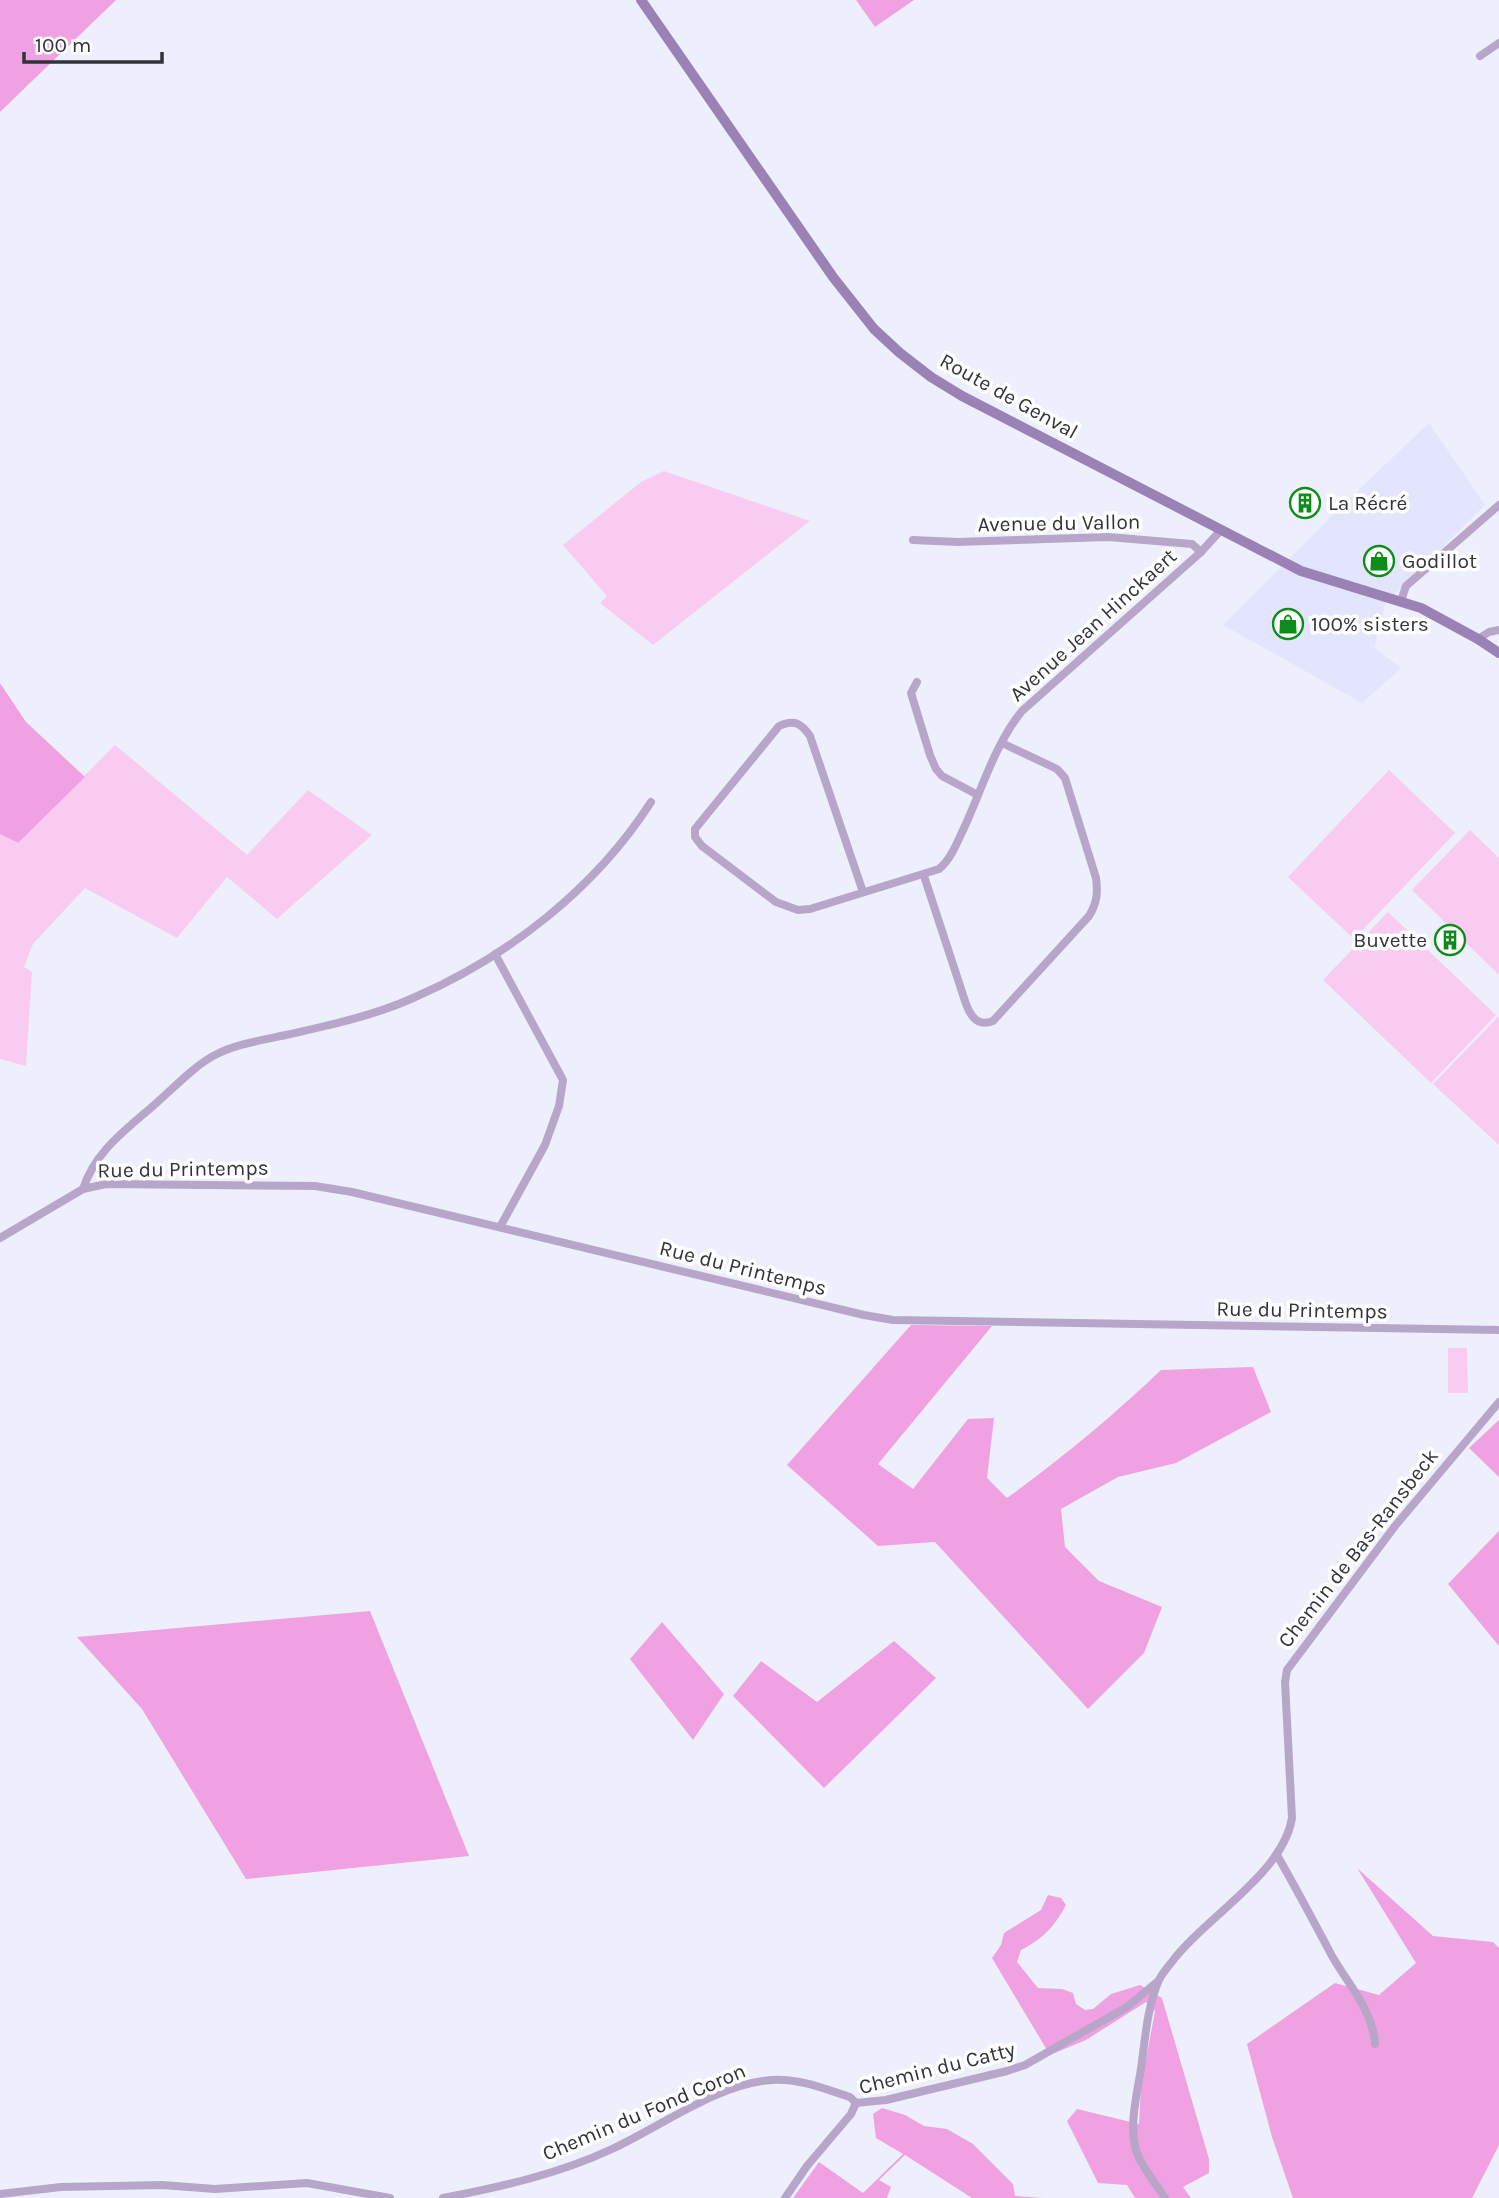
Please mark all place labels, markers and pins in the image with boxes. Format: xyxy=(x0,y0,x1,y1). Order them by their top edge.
building icon: La Récré xyxy=(1288,486,1322,520)
place label: La Récré xyxy=(1328,491,1407,515)
shop icon: Godillot xyxy=(1362,544,1396,578)
place label: Godillot xyxy=(1402,549,1477,573)
shop icon: 100% sisters xyxy=(1271,607,1305,641)
place label: 100% sisters xyxy=(1311,612,1429,636)
building icon: Buvette xyxy=(1433,923,1467,957)
place label: Buvette xyxy=(1353,928,1427,952)

